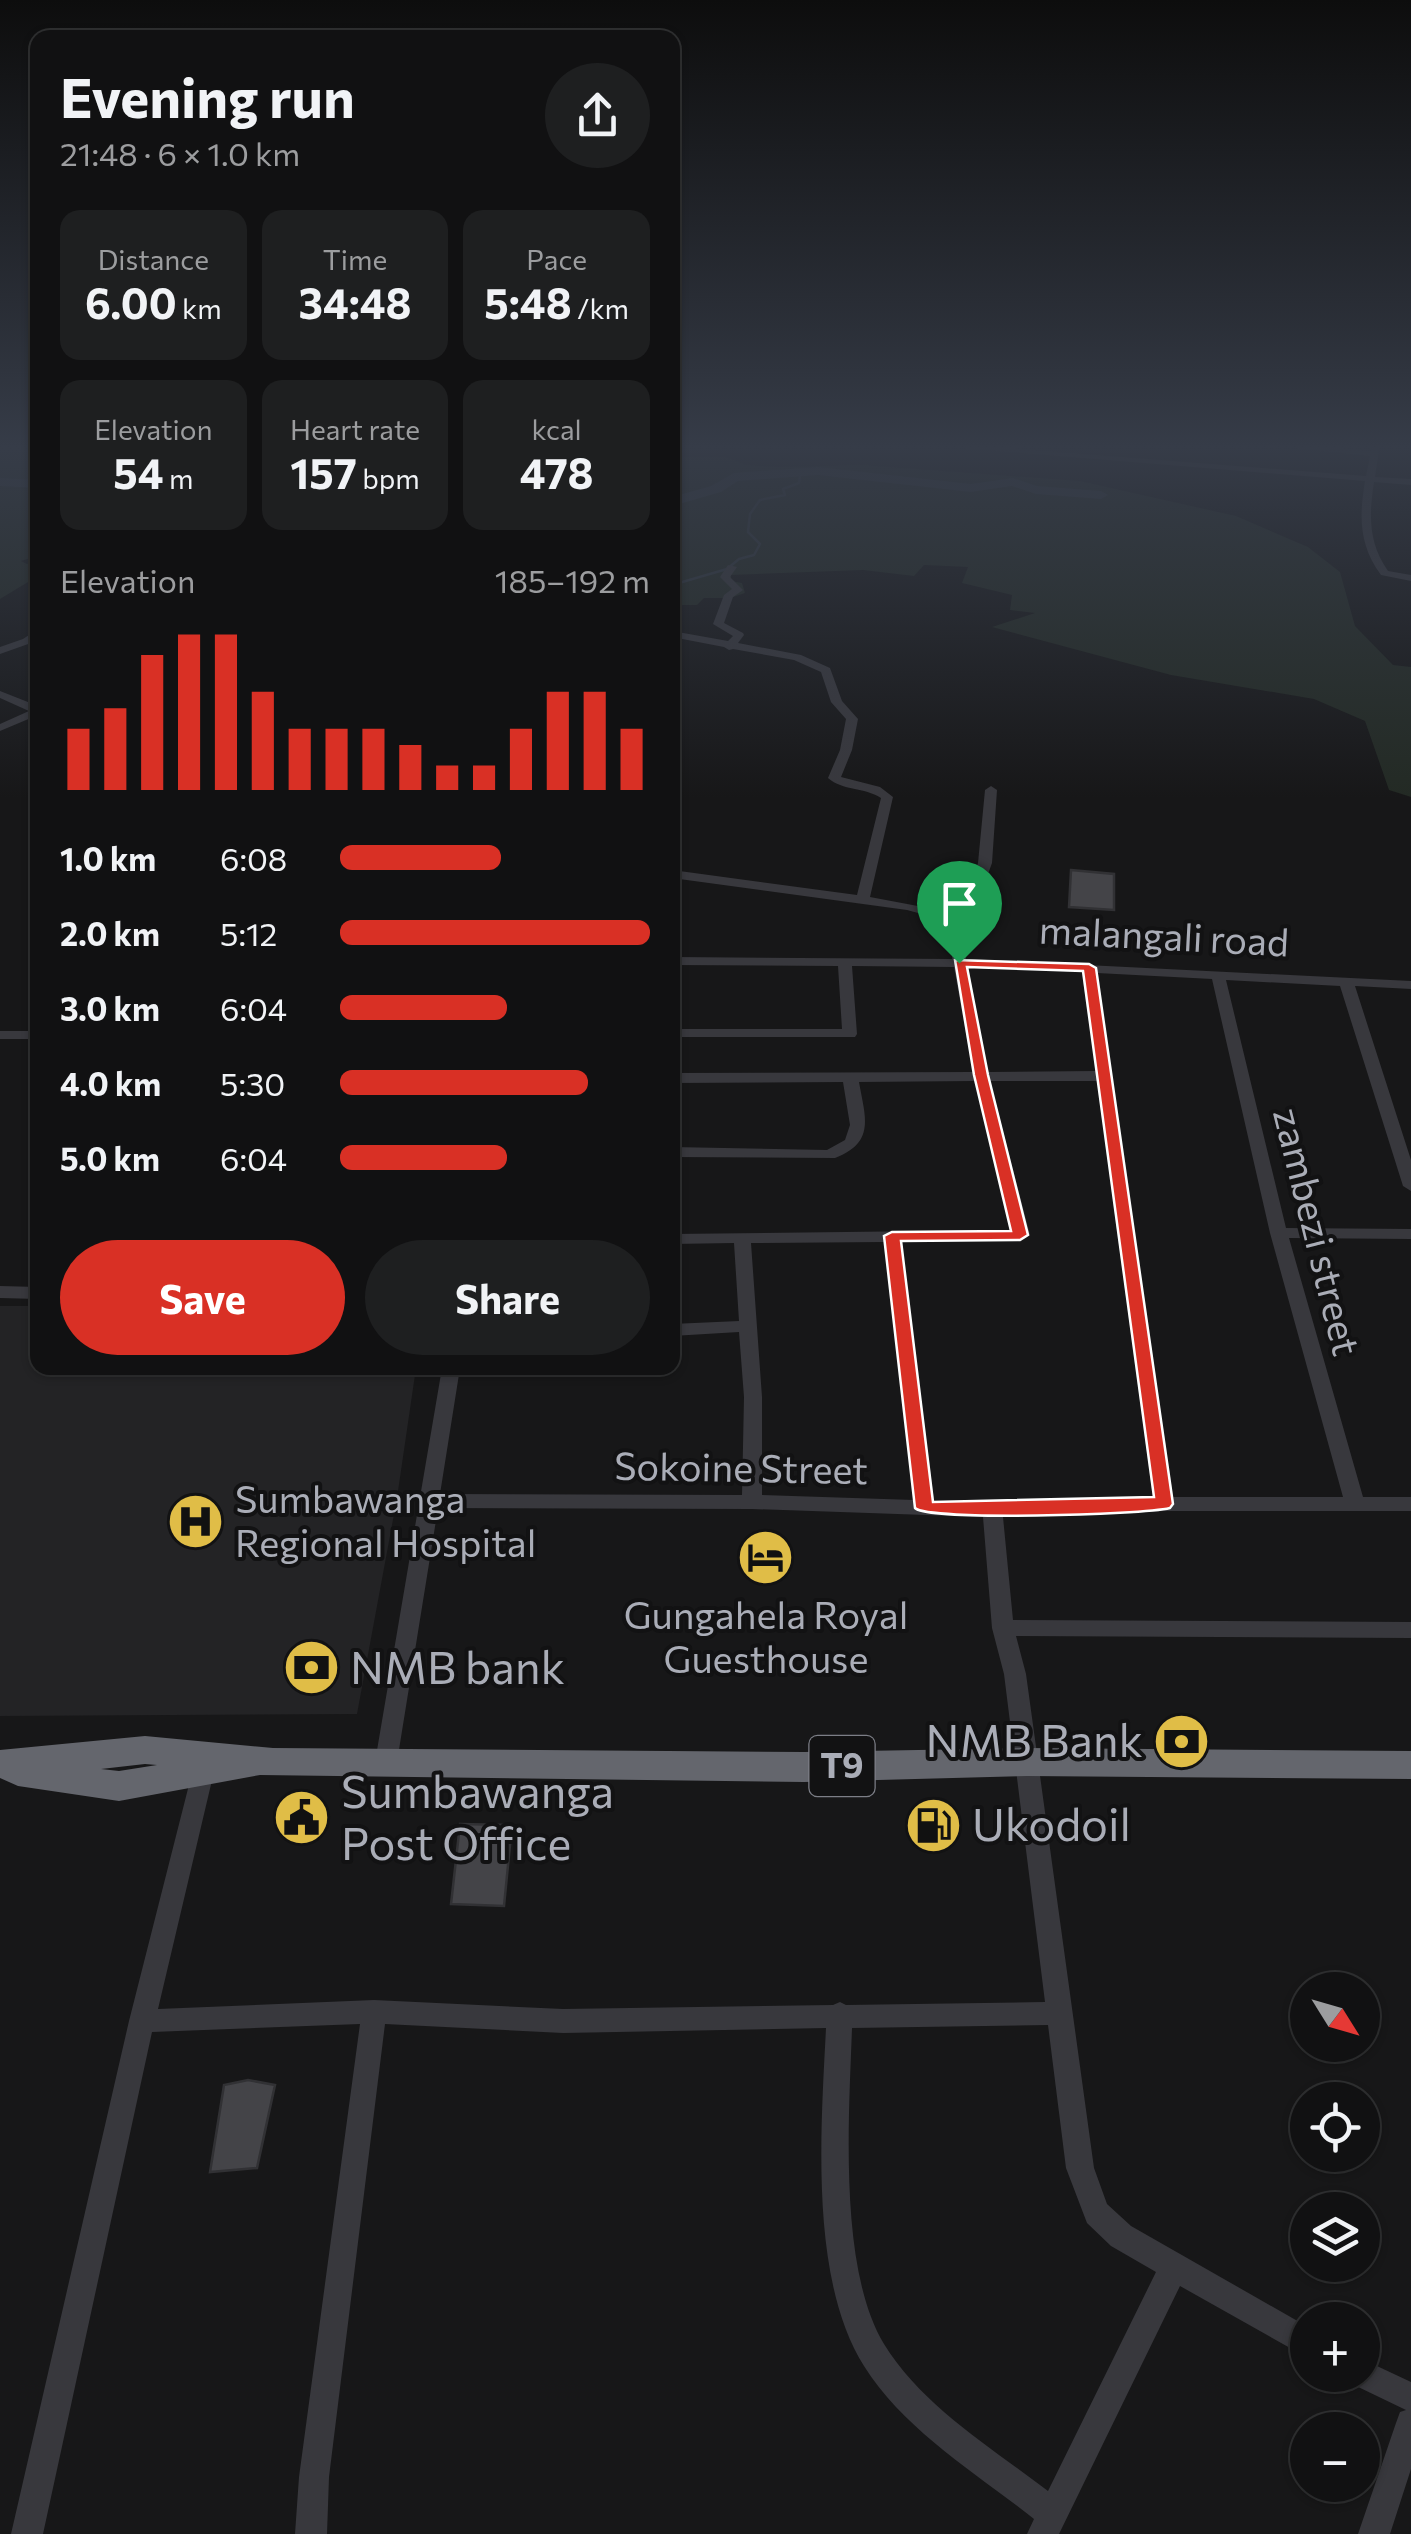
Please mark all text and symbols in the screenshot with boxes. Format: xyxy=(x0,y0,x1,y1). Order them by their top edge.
text: Evening run xyxy=(60,62,355,129)
button: share xyxy=(545,63,650,168)
text: 21:48 · 6 × 1.0 km xyxy=(60,133,300,173)
text: Distance xyxy=(98,242,209,276)
text: Time xyxy=(323,242,387,276)
text: Pace xyxy=(526,242,587,276)
text: 6.00 xyxy=(85,276,177,328)
text: 34:48 xyxy=(298,276,412,328)
text: 5:48 xyxy=(484,276,572,328)
text: km xyxy=(177,291,222,325)
text: /km xyxy=(572,291,629,325)
text: Elevation xyxy=(94,412,212,446)
text: Heart rate xyxy=(290,412,420,446)
text: kcal xyxy=(532,412,582,446)
text: 54 xyxy=(113,446,164,498)
text: 157 xyxy=(290,446,357,498)
text: 478 xyxy=(520,446,594,498)
text: m xyxy=(164,461,193,495)
text: bpm xyxy=(357,461,420,495)
text: Elevation xyxy=(60,560,195,600)
text: 185–192 m xyxy=(495,560,650,600)
text: 1.0 km xyxy=(60,838,156,878)
text: 6:08 xyxy=(220,838,287,878)
pin xyxy=(917,861,1002,964)
icon: arrive xyxy=(932,876,987,931)
street label: malangali road xyxy=(1038,904,1290,965)
text: 2.0 km xyxy=(60,913,160,953)
text: 5:12 xyxy=(220,913,277,953)
text: 3.0 km xyxy=(60,988,160,1028)
text: 6:04 xyxy=(220,988,287,1028)
text: 4.0 km xyxy=(60,1063,161,1103)
text: 5:30 xyxy=(220,1063,285,1103)
street label: zambezi street xyxy=(1265,1103,1372,1360)
text: 5.0 km xyxy=(60,1138,160,1178)
text: 6:04 xyxy=(220,1138,287,1178)
button: Save xyxy=(60,1240,345,1355)
button: Share xyxy=(365,1240,650,1355)
street label: Sokoine Street xyxy=(614,1441,868,1492)
place label: Sumbawanga Regional Hospital xyxy=(235,1474,536,1565)
hospital icon: Sumbawanga Regional Hospital xyxy=(166,1492,226,1552)
hotel icon: Gungahela Royal Guesthouse xyxy=(736,1528,796,1588)
place label: Gungahela Royal Guesthouse xyxy=(624,1590,908,1681)
bank icon: NMB bank xyxy=(281,1638,341,1698)
place label: NMB bank xyxy=(350,1638,565,1693)
place label: NMB Bank xyxy=(926,1711,1143,1766)
bank icon: NMB Bank xyxy=(1152,1711,1212,1771)
road number: T9 xyxy=(810,1736,874,1796)
place label: Sumbawanga Post Office xyxy=(341,1762,614,1869)
public building icon: Sumbawanga Post Office xyxy=(272,1788,332,1848)
fuel station icon: Ukodoil xyxy=(903,1795,963,1855)
place label: Ukodoil xyxy=(972,1795,1131,1850)
north arrow xyxy=(1290,1972,1380,2062)
map controls xyxy=(1290,1972,1380,2502)
button: locate xyxy=(1290,2082,1380,2172)
button: layers xyxy=(1290,2192,1380,2282)
button: + xyxy=(1290,2302,1380,2392)
button: − xyxy=(1290,2412,1380,2502)

